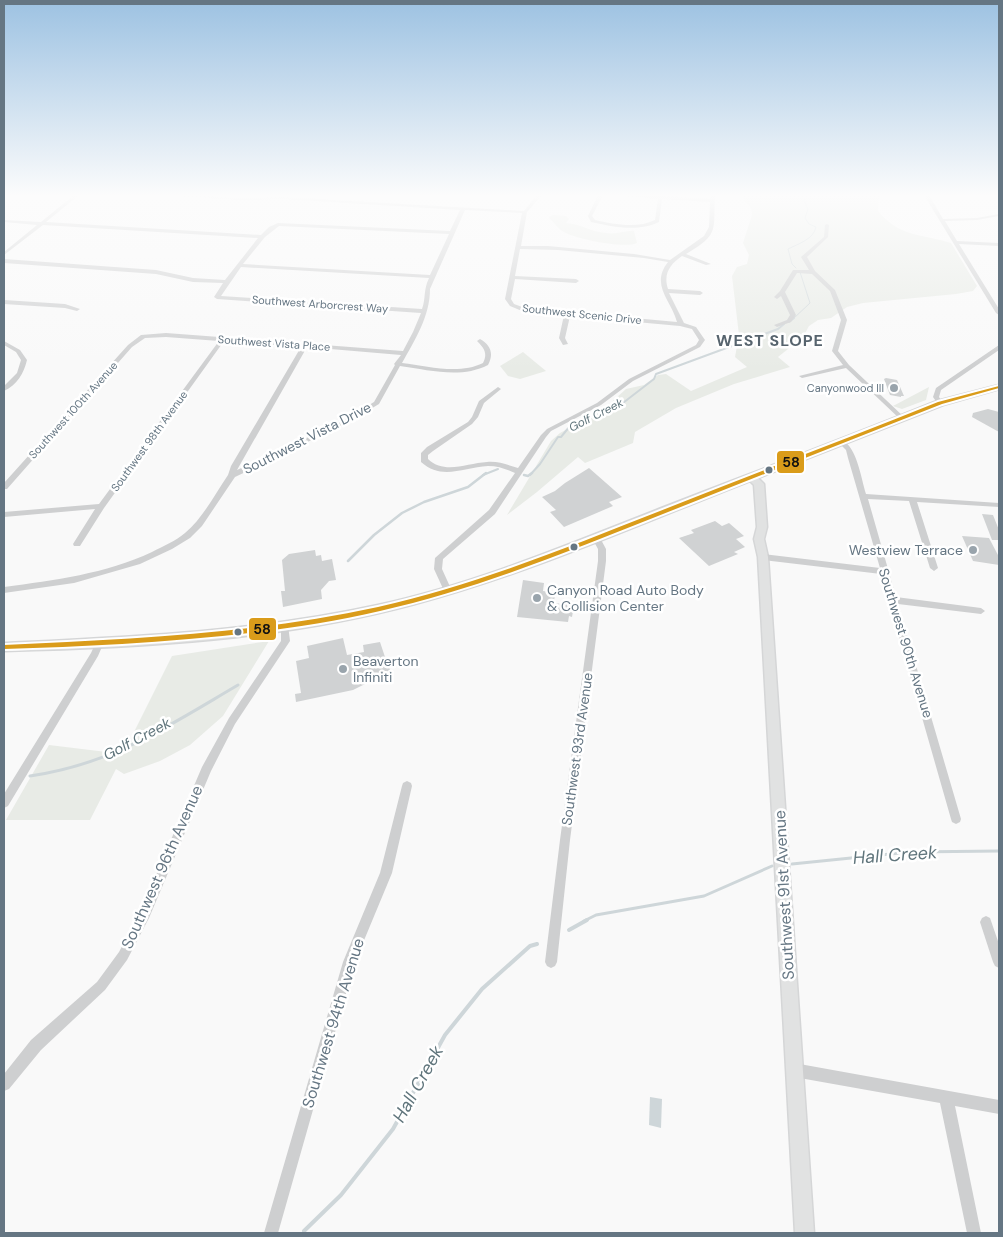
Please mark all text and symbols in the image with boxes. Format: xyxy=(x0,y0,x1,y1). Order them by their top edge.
street label: Southwest Arborcrest Way xyxy=(251,292,389,316)
street label: Southwest Scenic Drive xyxy=(522,301,642,327)
district label: WEST SLOPE xyxy=(716,330,824,351)
street label: Southwest Vista Place xyxy=(217,332,331,354)
street label: Southwest 100th Avenue xyxy=(26,358,120,462)
place label: Canyonwood III xyxy=(807,381,884,395)
marker: Canyonwood III xyxy=(888,382,900,394)
street label: Southwest 98th Avenue xyxy=(108,388,190,494)
water label: Golf Creek xyxy=(566,394,627,436)
street label: Southwest Vista Drive xyxy=(240,398,374,478)
line badge: 58 xyxy=(776,450,805,474)
text: 58 xyxy=(782,453,800,471)
unlabelled marker xyxy=(764,465,774,475)
place label: Westview Terrace xyxy=(849,541,963,559)
unlabelled marker xyxy=(569,542,579,552)
marker: Westview Terrace xyxy=(967,544,979,556)
street label: Southwest 90th Avenue xyxy=(875,566,937,720)
place label: Canyon Road Auto Body & Collision Center xyxy=(547,581,704,615)
marker: Canyon Road Auto Body & Collision Center xyxy=(531,592,543,604)
line badge: 58 xyxy=(248,617,277,641)
text: 58 xyxy=(253,620,271,638)
unlabelled marker xyxy=(233,627,243,637)
place label: Beaverton Infiniti xyxy=(353,652,419,686)
marker: Beaverton Infiniti xyxy=(337,663,349,675)
street label: Southwest 93rd Avenue xyxy=(557,671,597,827)
water label: Golf Creek xyxy=(100,713,175,765)
street label: Southwest 96th Avenue xyxy=(116,782,208,952)
street label: Southwest 91st Avenue xyxy=(769,810,799,980)
water label: Hall Creek xyxy=(852,840,939,870)
street label: Southwest 94th Avenue xyxy=(297,936,369,1110)
water label: Hall Creek xyxy=(387,1041,449,1127)

